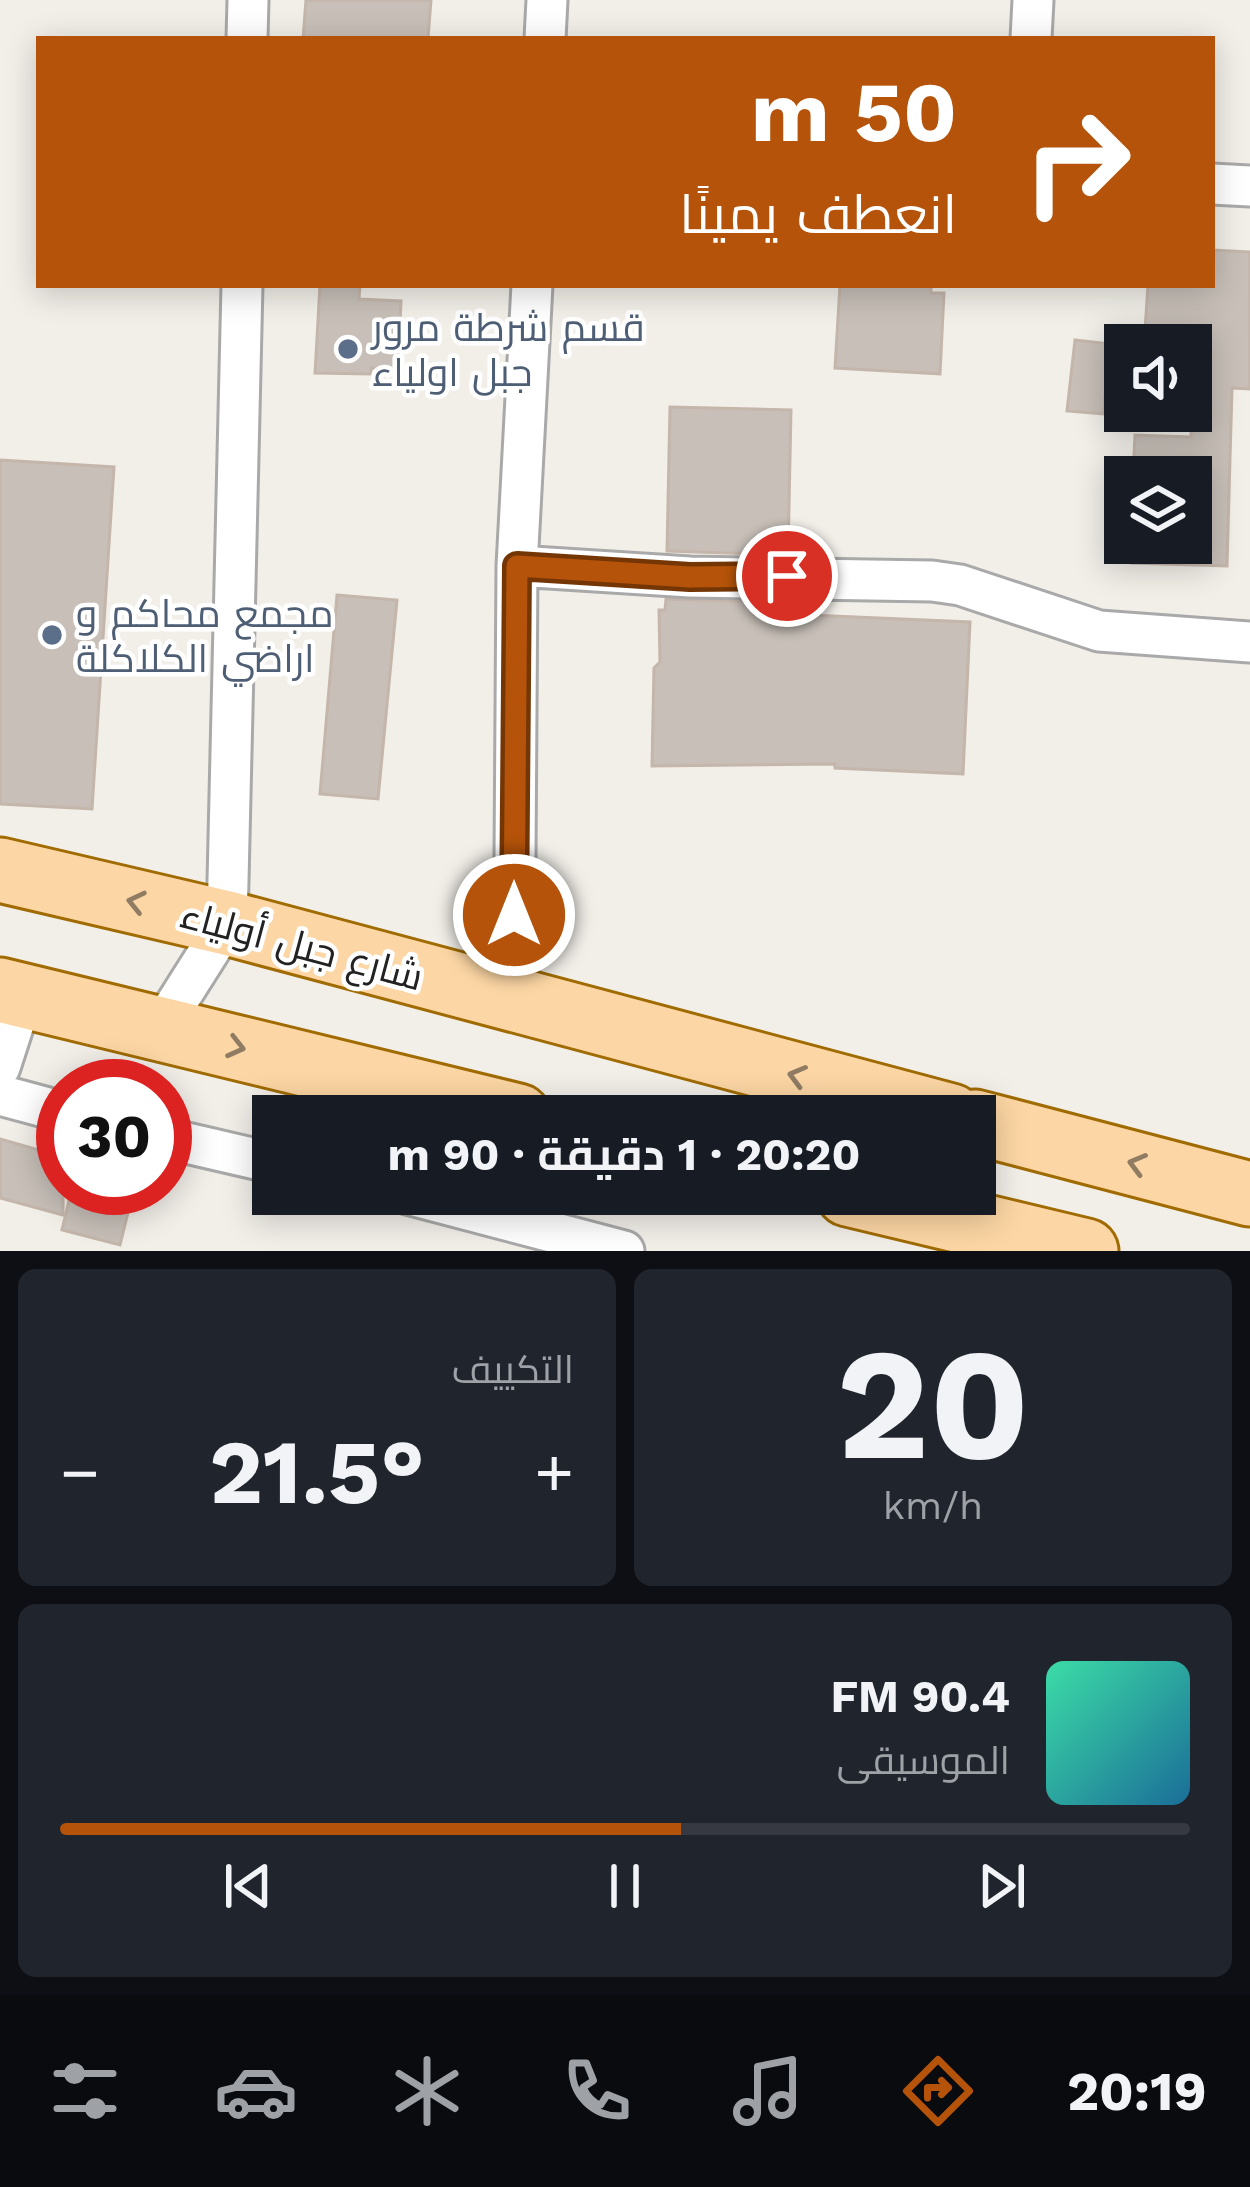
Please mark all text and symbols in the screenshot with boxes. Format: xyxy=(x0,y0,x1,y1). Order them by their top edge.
text: 50 m xyxy=(751,63,957,161)
icon: right xyxy=(999,84,1155,240)
text: انعطف يمينًا xyxy=(679,183,957,246)
place label: قسم شرطة مرور جبل اولياء xyxy=(370,305,645,396)
map controls xyxy=(1104,324,1212,564)
button: sound xyxy=(1104,324,1212,432)
marker: قسم شرطة مرور جبل اولياء xyxy=(335,336,361,362)
button: layers xyxy=(1104,456,1212,564)
pin xyxy=(736,525,838,627)
icon: arrive xyxy=(754,543,820,609)
place label: مجمع محاكم و اراضي الكلاكلة xyxy=(76,591,333,687)
marker: مجمع محاكم و اراضي الكلاكلة xyxy=(39,622,65,648)
position arrow xyxy=(451,852,577,978)
one-way arrow xyxy=(126,890,146,915)
street label: شارع جبل أولياء xyxy=(175,890,429,1003)
one-way arrow xyxy=(225,1033,246,1058)
speed limit sign: 30 xyxy=(36,1059,192,1215)
one-way arrow xyxy=(788,1065,808,1090)
text: 20:20 · 1 دقيقة · 90 m xyxy=(388,1128,860,1181)
one-way arrow xyxy=(1127,1154,1147,1179)
text: 20 xyxy=(836,1313,1030,1496)
text: التكييف xyxy=(452,1347,574,1392)
text: 21.5° xyxy=(209,1419,425,1525)
text: − xyxy=(60,1434,100,1511)
text: + xyxy=(534,1434,574,1511)
text: km/h xyxy=(883,1483,983,1528)
text: 90.4 FM xyxy=(830,1670,1010,1723)
text: الموسيقى xyxy=(837,1738,1010,1783)
icon: previous xyxy=(215,1853,281,1919)
icon: pause xyxy=(592,1853,658,1919)
icon: next xyxy=(969,1853,1035,1919)
icon: filters xyxy=(43,2049,127,2133)
icon: car xyxy=(214,2049,298,2133)
icon: climate xyxy=(385,2049,469,2133)
icon: phone xyxy=(555,2049,639,2133)
icon: music xyxy=(726,2049,810,2133)
icon: directions xyxy=(896,2049,980,2133)
text: 20:19 xyxy=(1067,2060,1207,2123)

